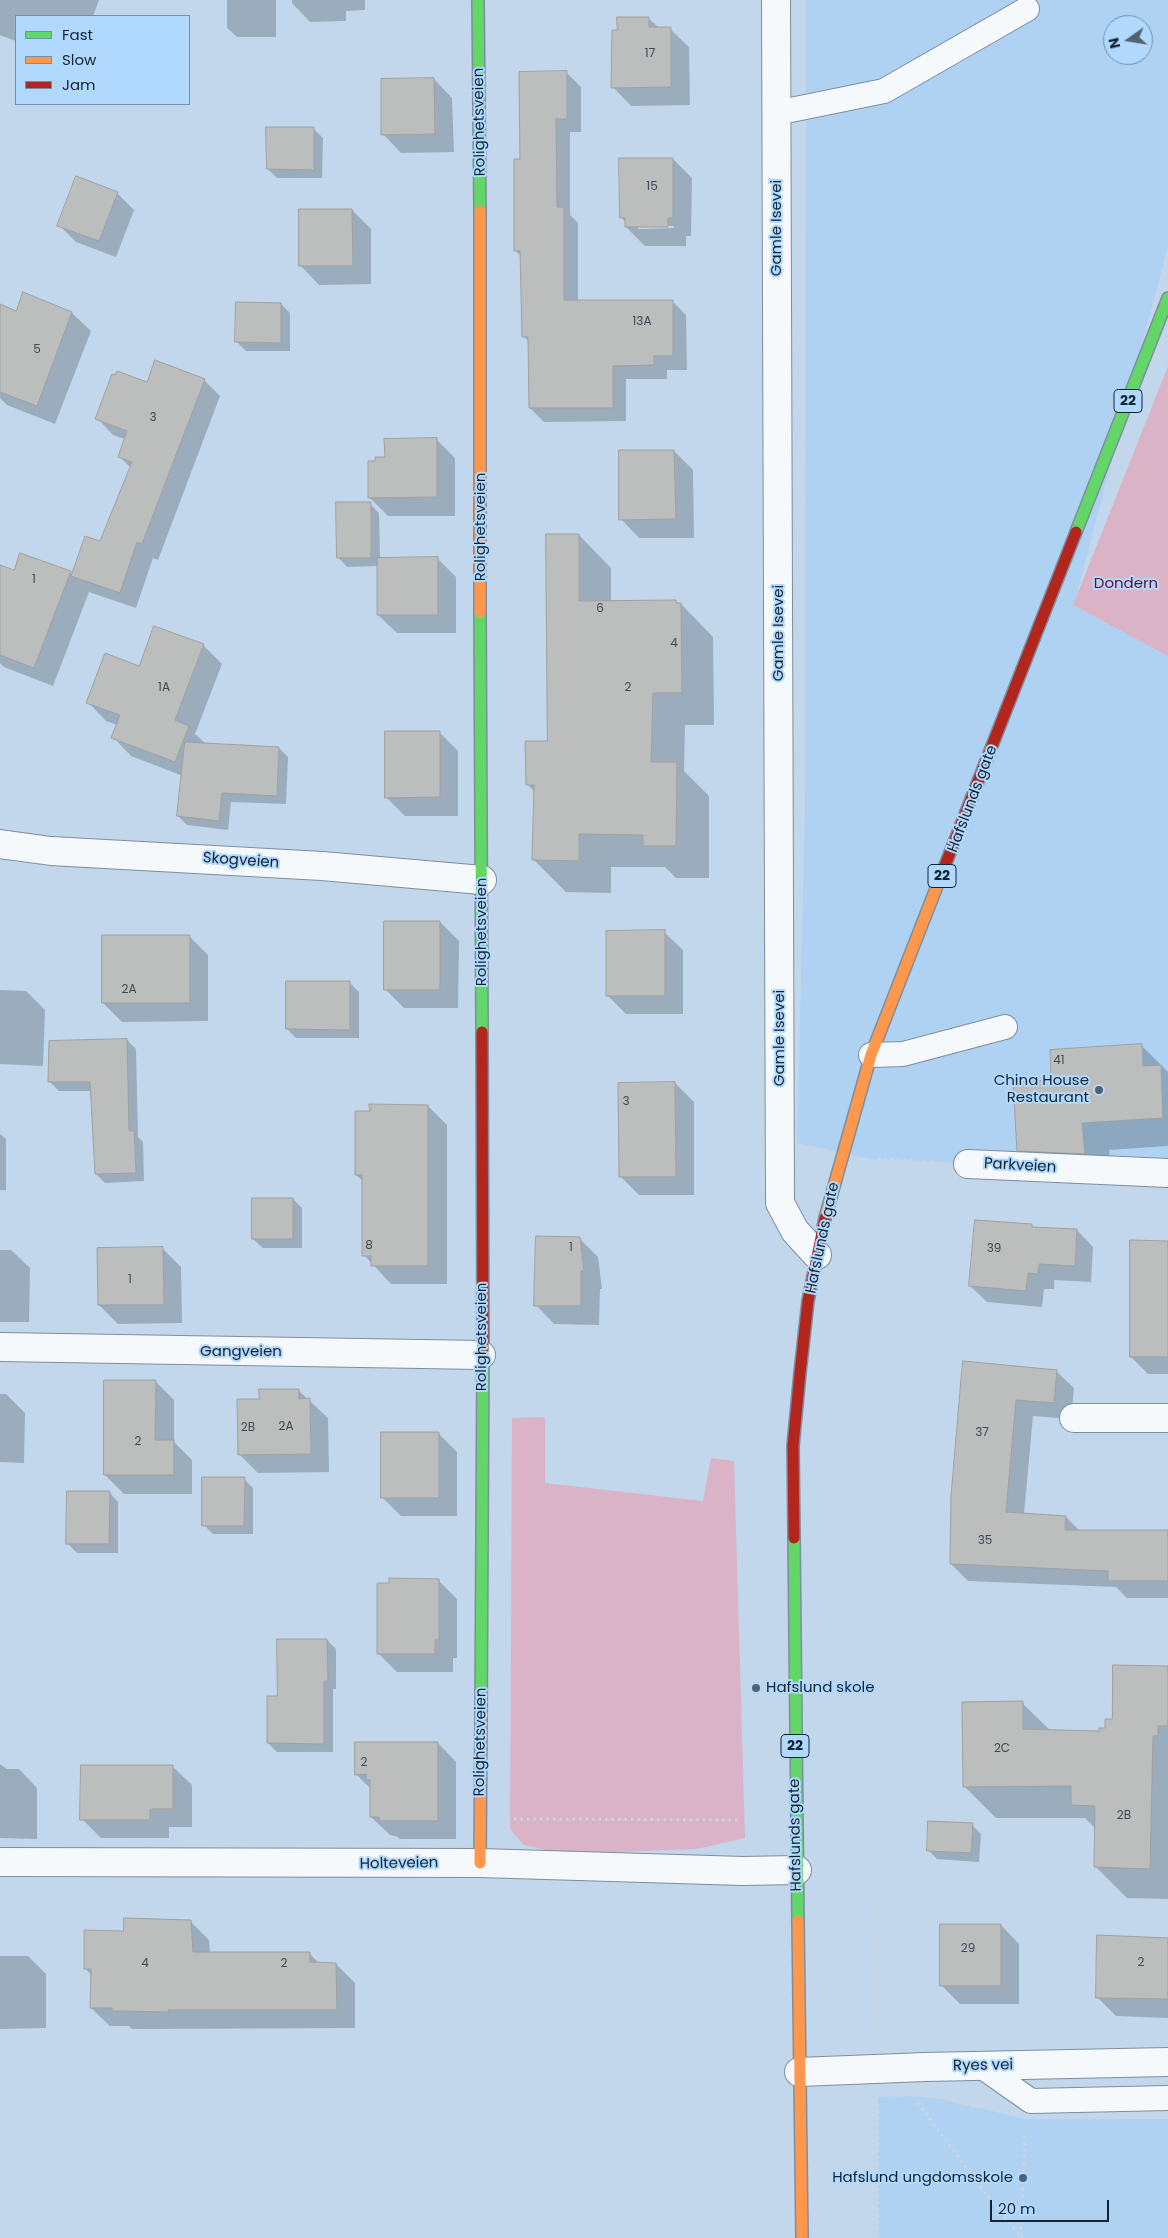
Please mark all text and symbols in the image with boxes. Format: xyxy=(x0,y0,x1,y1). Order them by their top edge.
legend xyxy=(15,15,190,105)
north arrow xyxy=(1103,15,1153,65)
text: Fast xyxy=(62,24,93,45)
text: N xyxy=(1103,36,1125,51)
house number: 17 xyxy=(645,47,655,61)
text: Slow xyxy=(62,49,96,70)
street label: Rolighetsveien xyxy=(470,67,490,177)
text: Jam xyxy=(62,74,96,95)
house number: 15 xyxy=(646,180,658,194)
street label: Gamle Isevei xyxy=(768,180,786,276)
house number: 13A xyxy=(633,315,651,329)
house number: 5 xyxy=(33,343,41,357)
road number: 22 xyxy=(1114,390,1142,412)
house number: 3 xyxy=(149,411,157,425)
street label: Rolighetsveien xyxy=(472,473,490,581)
house number: 1 xyxy=(32,573,36,587)
park label: Dondern xyxy=(1094,575,1158,593)
street label: Gamle Isevei xyxy=(770,585,788,681)
house number: 6 xyxy=(596,602,604,616)
house number: 4 xyxy=(670,637,678,651)
house number: 1A xyxy=(158,681,170,695)
house number: 2 xyxy=(625,681,631,695)
street label: Hafslunds gate xyxy=(944,743,1002,855)
street label: Skogveien xyxy=(202,849,280,873)
road number: 22 xyxy=(928,864,956,888)
street label: Rolighetsveien xyxy=(473,878,491,986)
house number: 2A xyxy=(122,983,136,997)
street label: Gamle Isevei xyxy=(771,990,789,1086)
house number: 41 xyxy=(1053,1054,1065,1068)
place label: China House Restaurant xyxy=(994,1072,1089,1107)
marker: China House Restaurant xyxy=(1093,1084,1105,1096)
house number: 3 xyxy=(622,1095,630,1109)
street label: Parkveien xyxy=(983,1155,1057,1177)
street label: Hafslunds gate xyxy=(802,1181,844,1295)
house number: 8 xyxy=(365,1239,373,1253)
house number: 1 xyxy=(569,1241,573,1255)
house number: 39 xyxy=(987,1242,1001,1256)
house number: 1 xyxy=(128,1273,132,1287)
street label: Rolighetsveien xyxy=(473,1283,491,1391)
street label: Gangveien xyxy=(200,1343,282,1361)
house number: 2A xyxy=(279,1420,293,1434)
house number: 2B xyxy=(241,1421,255,1435)
house number: 37 xyxy=(975,1426,989,1440)
house number: 2 xyxy=(135,1435,141,1449)
house number: 35 xyxy=(978,1534,992,1548)
place label: Hafslund skole xyxy=(766,1679,874,1697)
marker: Hafslund skole xyxy=(750,1682,762,1694)
street label: Rolighetsveien xyxy=(471,1687,491,1797)
road number: 22 xyxy=(781,1734,809,1758)
house number: 2C xyxy=(994,1742,1010,1756)
house number: 2 xyxy=(361,1756,367,1770)
street label: Hafslunds gate xyxy=(786,1778,806,1892)
house number: 2B xyxy=(1117,1809,1131,1823)
street label: Holteveien xyxy=(359,1854,439,1874)
house number: 29 xyxy=(961,1942,975,1956)
house number: 2 xyxy=(1138,1956,1144,1970)
house number: 4 xyxy=(141,1957,149,1971)
house number: 2 xyxy=(281,1957,287,1971)
street label: Ryes vei xyxy=(953,2056,1013,2076)
place label: Hafslund ungdomsskole xyxy=(832,2169,1013,2187)
marker: Hafslund ungdomsskole xyxy=(1017,2172,1029,2184)
scale bar xyxy=(993,2190,1112,2222)
text: 20 m xyxy=(998,2198,1036,2219)

